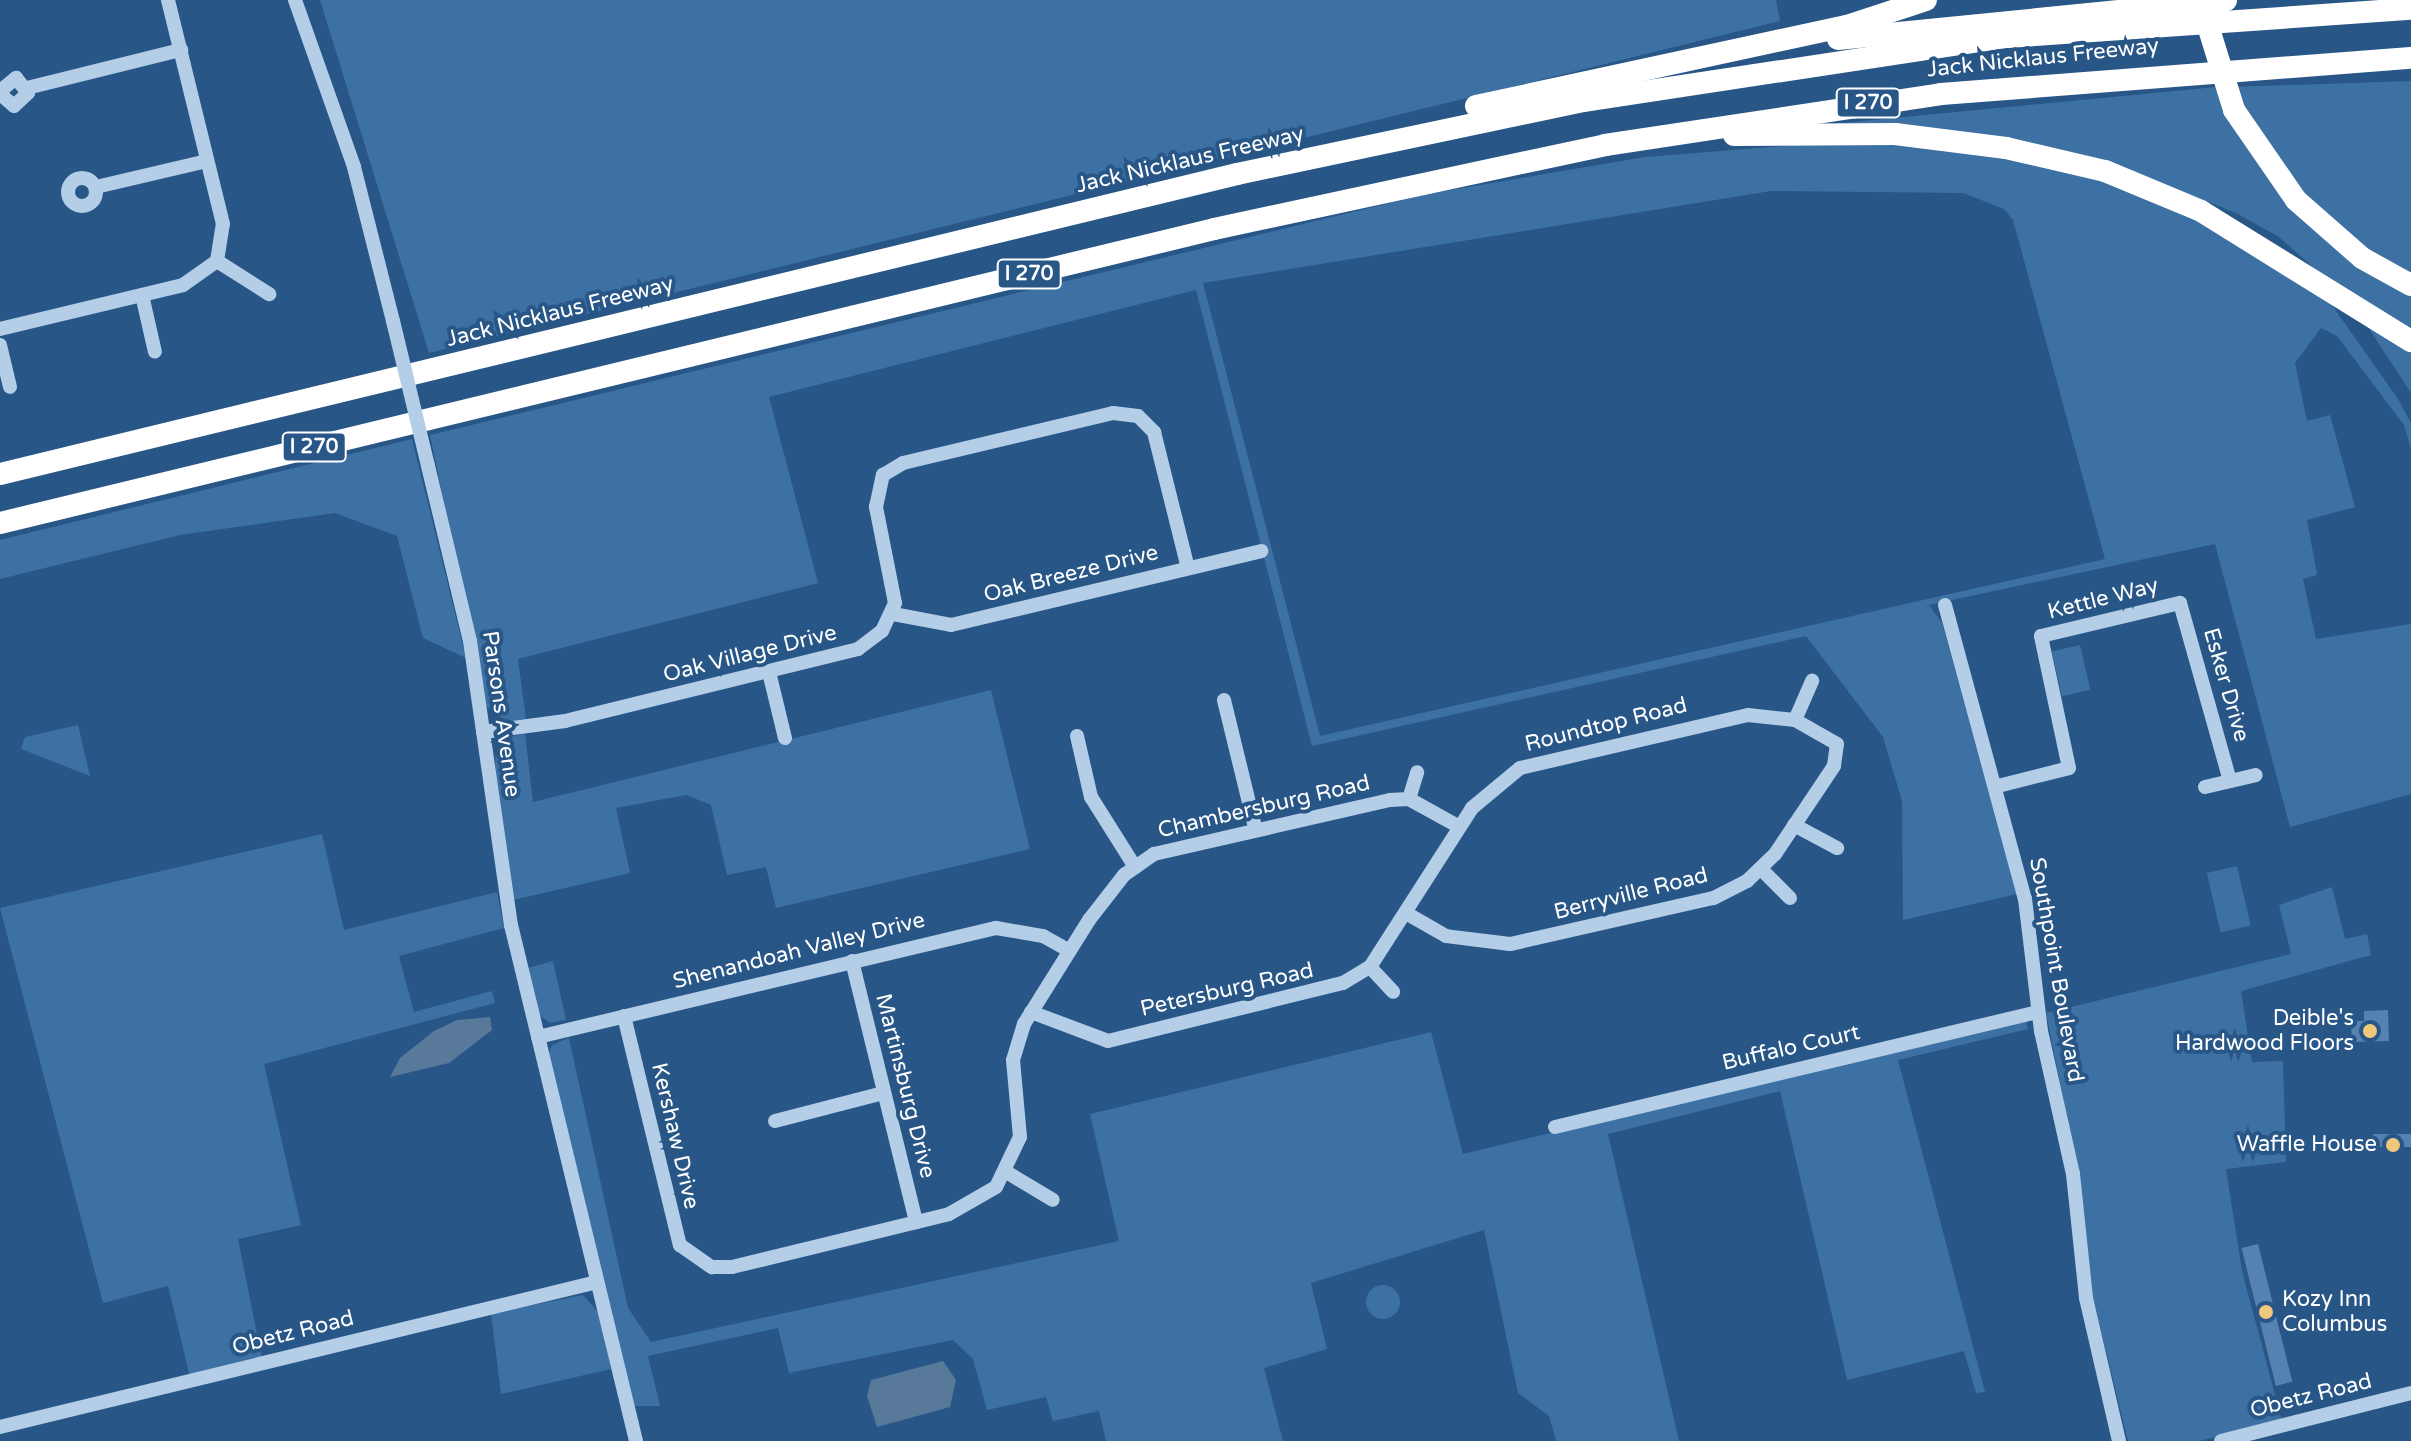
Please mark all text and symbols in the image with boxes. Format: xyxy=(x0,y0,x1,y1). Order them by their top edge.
street label: Jack Nicklaus Freeway xyxy=(1926,33,2160,83)
road number: I 270 xyxy=(1834,87,1902,119)
street label: Jack Nicklaus Freeway xyxy=(1073,121,1307,199)
road number: I 270 xyxy=(995,258,1063,290)
street label: Jack Nicklaus Freeway xyxy=(444,271,676,353)
road number: I 270 xyxy=(280,431,348,463)
street label: Oak Breeze Drive xyxy=(981,540,1161,608)
street label: Kettle Way xyxy=(2045,573,2161,625)
street label: Oak Village Drive xyxy=(661,620,839,688)
street label: Esker Drive xyxy=(2197,625,2255,745)
street label: Parsons Avenue xyxy=(476,629,526,799)
street label: Roundtop Road xyxy=(1522,692,1690,758)
street label: Chambersburg Road xyxy=(1155,770,1373,844)
street label: Southpoint Boulevard xyxy=(2023,856,2089,1084)
street label: Berryville Road xyxy=(1551,862,1711,926)
street label: Shenandoah Valley Drive xyxy=(670,907,928,995)
street label: Petersburg Road xyxy=(1138,957,1316,1023)
street label: Martinsburg Drive xyxy=(869,991,941,1181)
place label: Deible's Hardwood Floors xyxy=(2175,1005,2354,1056)
street label: Buffalo Court xyxy=(1720,1019,1862,1077)
marker: Deible's Hardwood Floors xyxy=(2361,1022,2379,1040)
street label: Kershaw Drive xyxy=(645,1060,705,1212)
place label: Waffle House xyxy=(2237,1132,2377,1158)
marker: Waffle House xyxy=(2384,1136,2402,1154)
place label: Kozy Inn Columbus xyxy=(2282,1286,2387,1338)
marker: Kozy Inn Columbus xyxy=(2257,1303,2275,1321)
street label: Obetz Road xyxy=(229,1305,357,1361)
street label: Obetz Road xyxy=(2247,1368,2375,1424)

